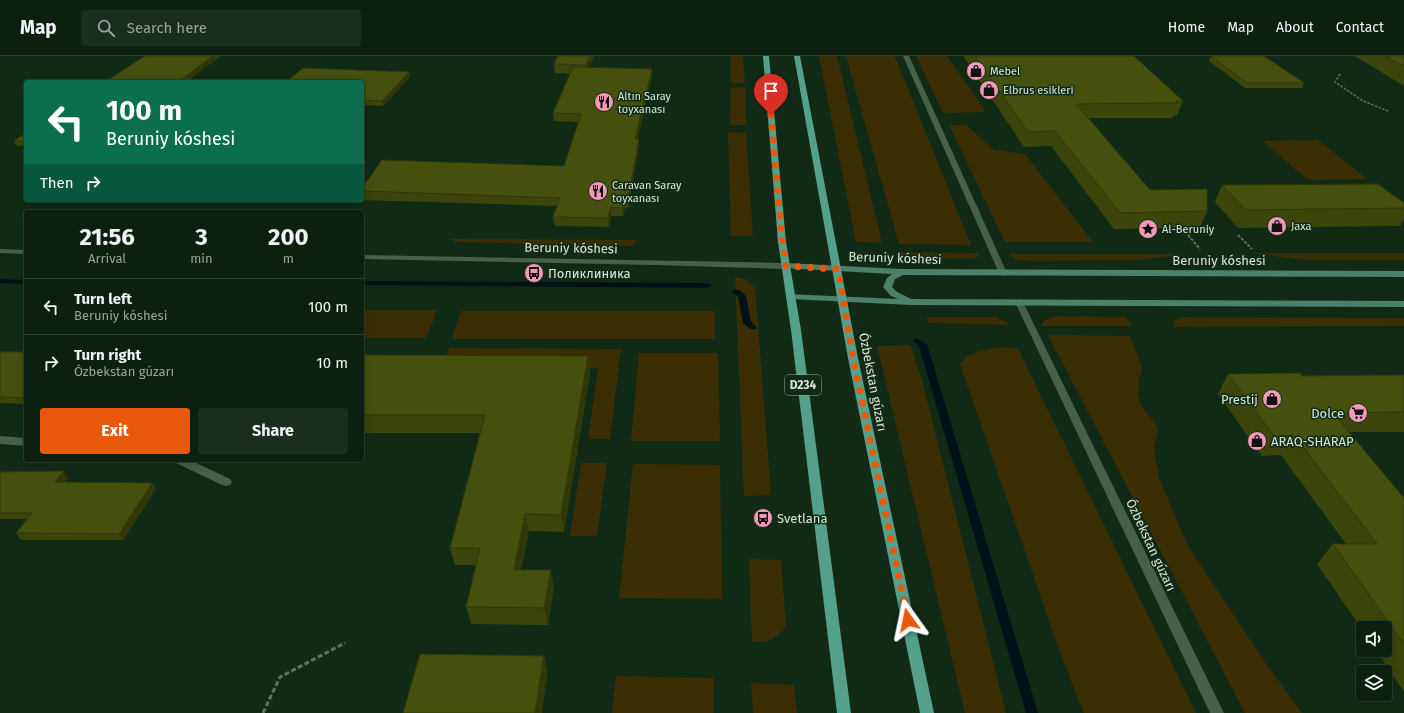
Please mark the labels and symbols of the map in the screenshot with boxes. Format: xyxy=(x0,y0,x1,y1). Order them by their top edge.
shop icon: Mebel xyxy=(965,60,987,82)
place label: Mebel xyxy=(990,65,1020,78)
pin xyxy=(754,74,788,115)
shop icon: Elbrus esikleri xyxy=(978,79,1000,101)
place label: Elbrus esikleri xyxy=(1003,84,1074,97)
place label: Altın Saray toyxanası xyxy=(618,90,672,116)
restaurant icon: Altın Saray toyxanası xyxy=(593,91,615,113)
place label: Caravan Saray toyxanası xyxy=(612,179,682,205)
restaurant icon: Caravan Saray toyxanası xyxy=(587,180,609,202)
shop icon: Jaxa xyxy=(1266,215,1288,237)
place icon: Al-Beruniy xyxy=(1137,218,1159,240)
place label: Jaxa xyxy=(1291,220,1312,233)
place label: Al-Beruniy xyxy=(1162,223,1215,236)
street label: Beruniy kóshesi xyxy=(524,240,618,256)
street label: Beruniy kóshesi xyxy=(848,249,942,267)
street label: Beruniy kóshesi xyxy=(1172,253,1266,268)
bus stop icon: Поликлиника xyxy=(523,262,545,284)
place label: Поликлиника xyxy=(548,266,631,281)
street label: Ózbekstan gúzarı xyxy=(856,331,890,433)
road number: D234 xyxy=(785,375,821,395)
shop icon: Prestij xyxy=(1261,388,1283,410)
place label: Prestij xyxy=(1221,392,1258,407)
supermarket icon: Dolce xyxy=(1347,402,1369,424)
place label: Dolce xyxy=(1311,406,1344,421)
shop icon: ARAQ-SHARAP xyxy=(1246,430,1268,452)
place label: ARAQ-SHARAP xyxy=(1271,434,1354,449)
street label: Ózbekstan gúzarı xyxy=(1123,496,1179,594)
bus stop icon: Svetlana xyxy=(752,507,774,529)
place label: Svetlana xyxy=(777,511,827,526)
position arrow xyxy=(887,599,929,641)

